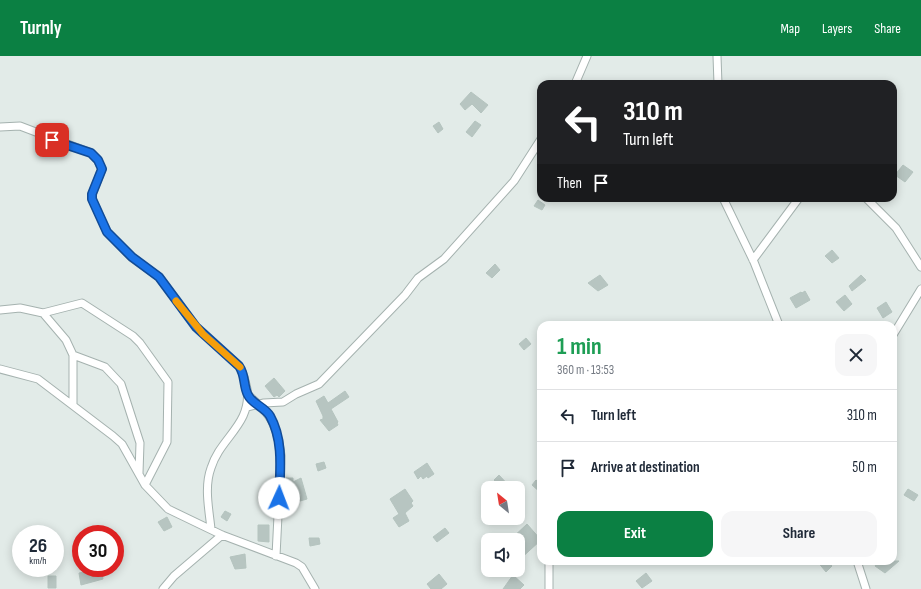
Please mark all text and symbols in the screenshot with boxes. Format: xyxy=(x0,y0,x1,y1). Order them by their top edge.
text: Turnly xyxy=(20,17,62,40)
text: Map xyxy=(780,20,800,37)
text: Layers xyxy=(822,20,852,37)
text: Share xyxy=(874,20,901,37)
text: 310 m xyxy=(623,95,683,128)
icon: left xyxy=(557,96,609,148)
pin xyxy=(35,123,69,157)
icon: arrive xyxy=(41,129,63,151)
text: Turn left xyxy=(623,129,674,150)
icon: arrive xyxy=(590,172,612,194)
text: Then xyxy=(557,174,582,193)
text: 1 min xyxy=(557,332,602,361)
button: close xyxy=(835,334,877,376)
text: 360 m · 13:53 xyxy=(557,362,614,378)
icon: left xyxy=(557,405,579,427)
text: Turn left xyxy=(591,406,636,425)
text: 310 m xyxy=(847,406,877,425)
icon: arrive xyxy=(557,457,579,479)
text: Arrive at destination xyxy=(591,458,700,477)
text: 50 m xyxy=(852,458,877,477)
position arrow xyxy=(258,477,300,519)
north arrow xyxy=(481,481,525,525)
map controls xyxy=(481,481,525,577)
button: Exit xyxy=(557,511,713,557)
button: Share xyxy=(721,511,877,557)
speed limit sign: 30 xyxy=(72,525,124,577)
button: sound xyxy=(481,533,525,577)
text: 26 xyxy=(29,534,47,558)
text: km/h xyxy=(29,555,47,567)

